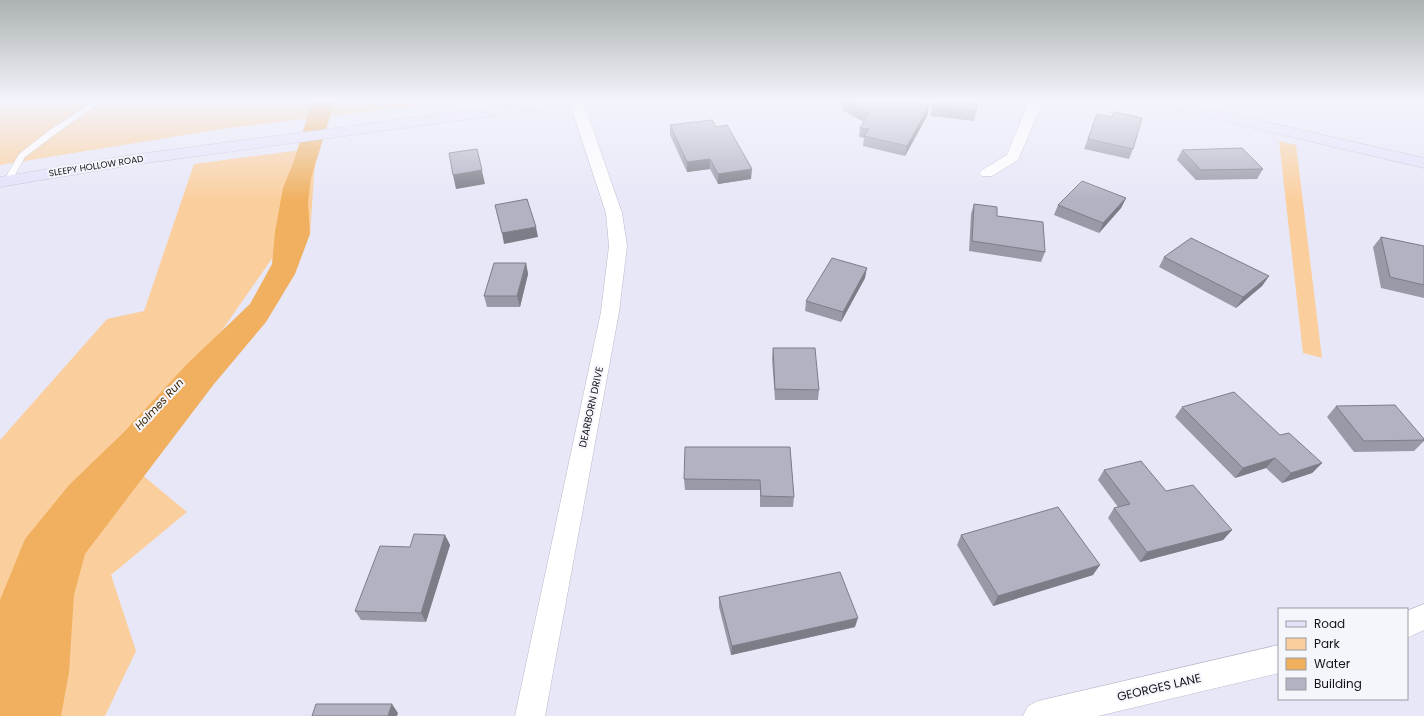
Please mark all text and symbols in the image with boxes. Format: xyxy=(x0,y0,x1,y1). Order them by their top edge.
street label: SLEEPY HOLLOW ROAD xyxy=(48,153,144,179)
street label: DEARBORN DRIVE xyxy=(575,365,607,449)
water label: Holmes Run xyxy=(131,375,187,433)
legend xyxy=(1278,608,1408,700)
text: Road xyxy=(1314,615,1345,632)
text: Park xyxy=(1314,635,1341,652)
text: Water xyxy=(1314,655,1351,672)
street label: GEORGES LANE xyxy=(1115,669,1203,705)
text: Building xyxy=(1314,675,1362,692)

